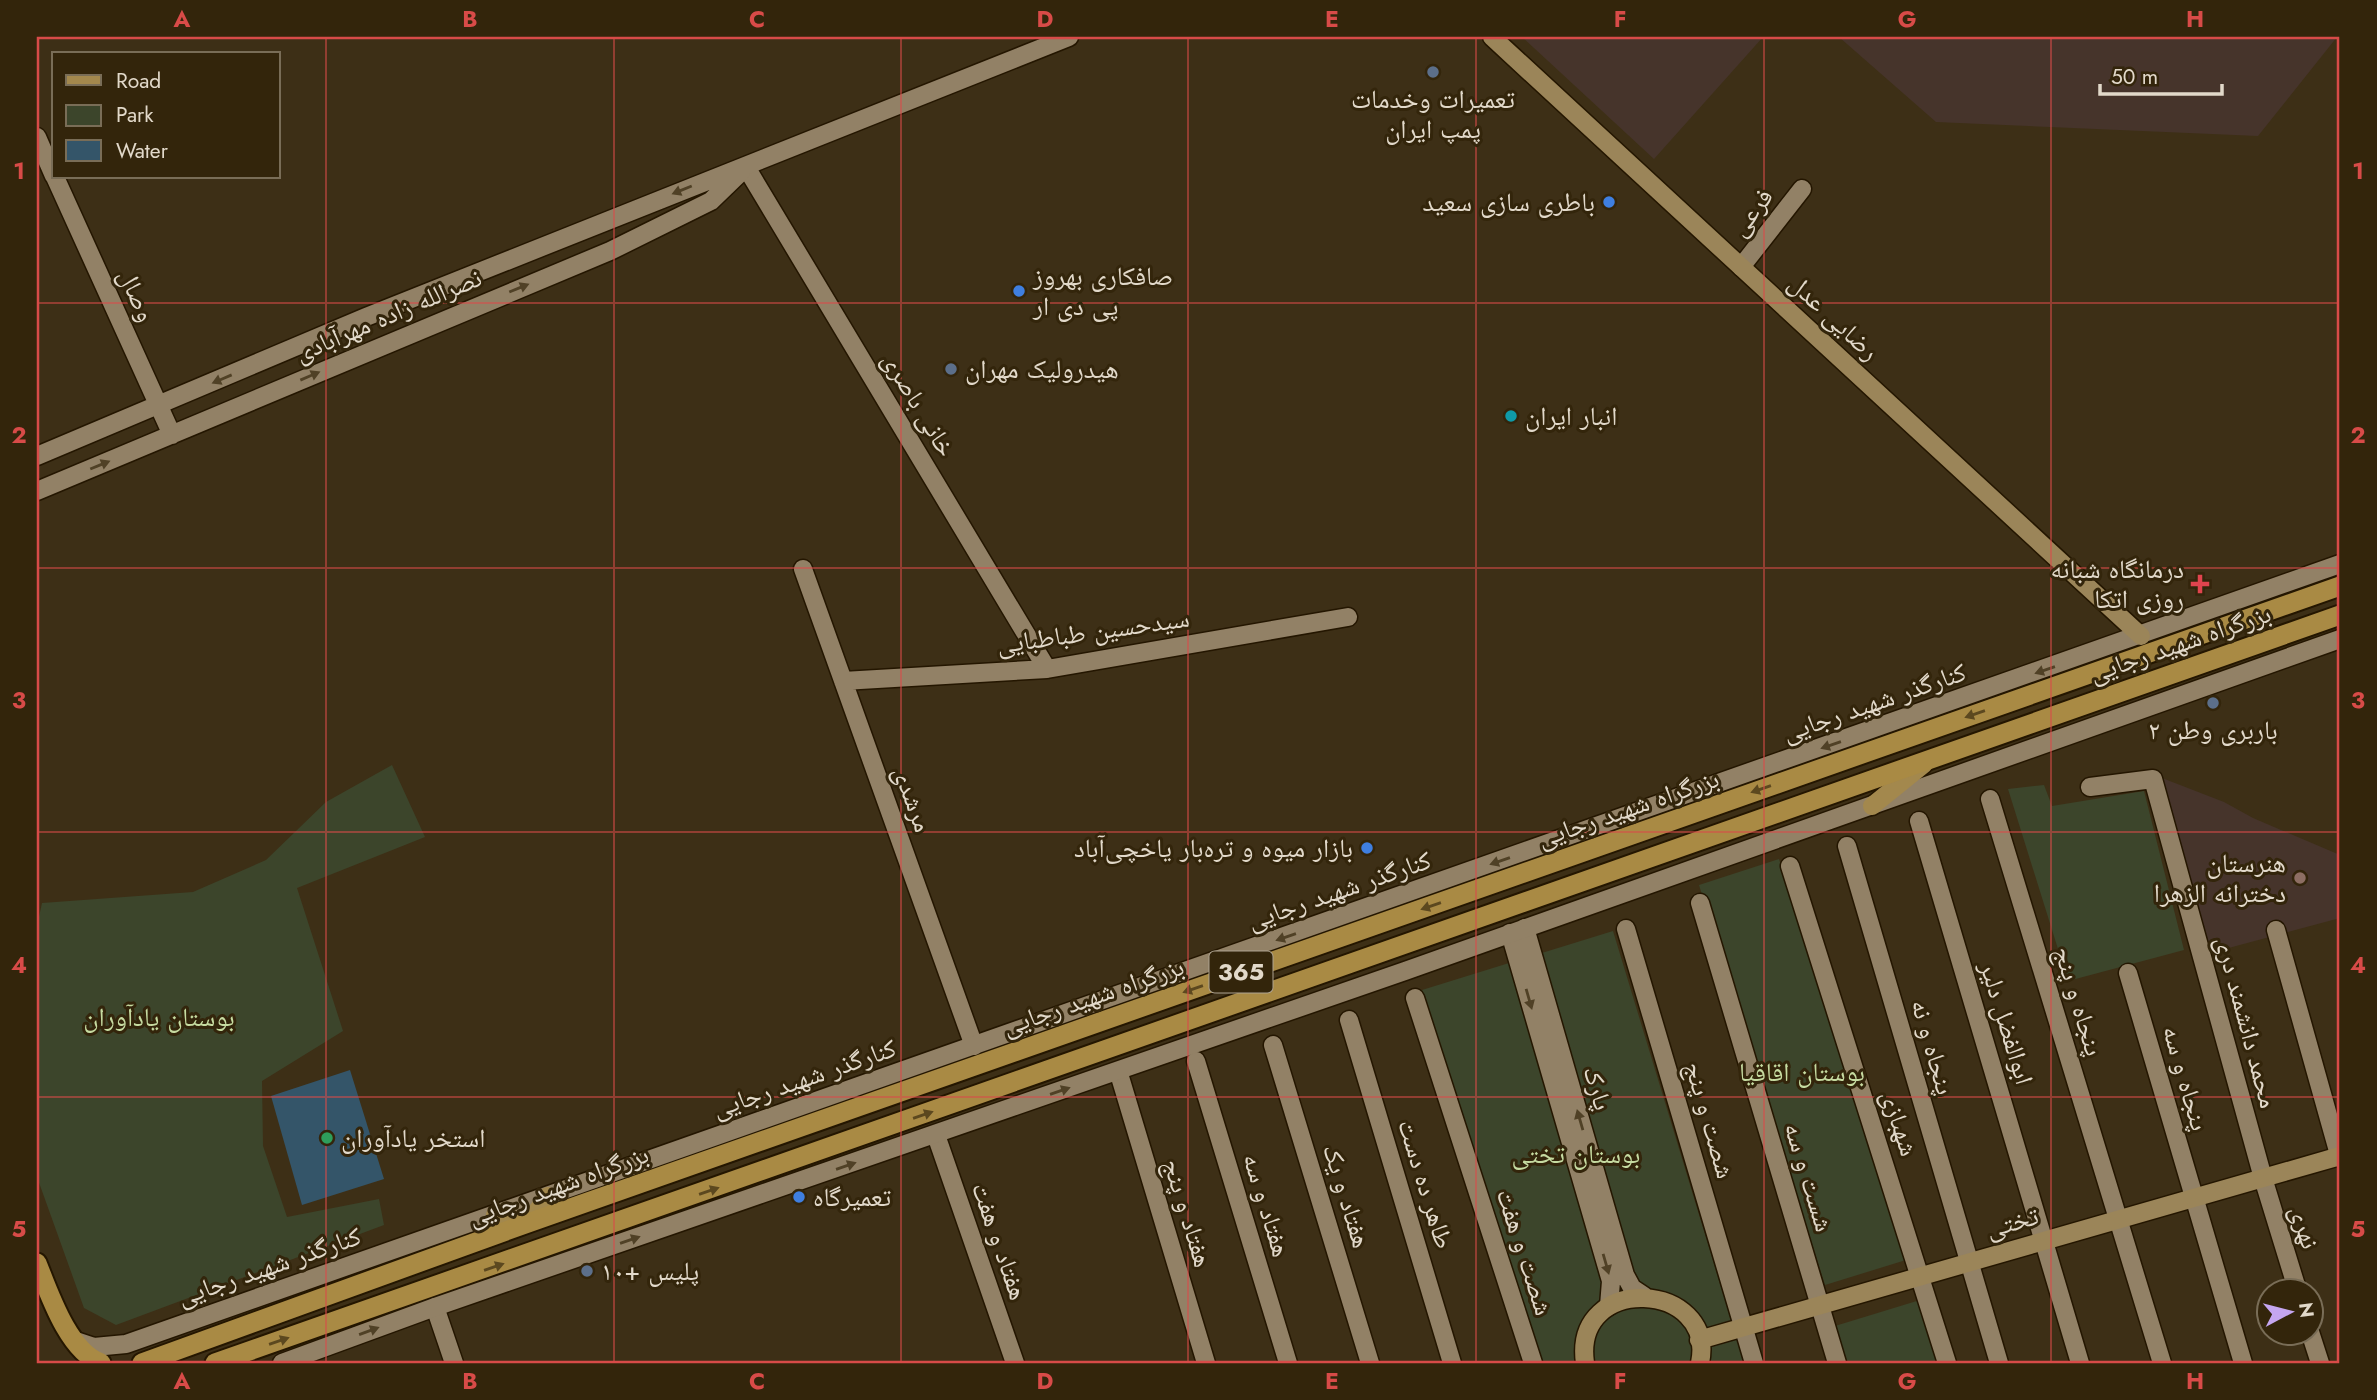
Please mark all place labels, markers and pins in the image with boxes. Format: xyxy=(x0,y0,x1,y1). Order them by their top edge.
marker: تعمیرات وخدمات پمپ ایران xyxy=(1425,64,1441,80)
place label: تعمیرات وخدمات پمپ ایران xyxy=(1351,80,1515,148)
place label: باطری سازی سعید xyxy=(1423,183,1595,221)
marker: باطری سازی سعید xyxy=(1601,194,1617,210)
place label: صافکاری بهروز پی دی ار xyxy=(1032,257,1173,325)
marker: صافکاری بهروز پی دی ار xyxy=(1011,283,1027,299)
place label: هیدرولیک مهران xyxy=(965,350,1119,388)
marker: هیدرولیک مهران xyxy=(943,361,959,377)
place label: انبار ایران xyxy=(1525,397,1617,435)
marker: انبار ایران xyxy=(1503,408,1519,424)
place label: درمانگاه شبانه روزی اتکا xyxy=(2051,550,2184,618)
marker: درمانگاه شبانه روزی اتکا xyxy=(2190,574,2210,594)
marker: باربری وطن ۲ xyxy=(2205,695,2221,711)
place label: باربری وطن ۲ xyxy=(2148,711,2278,749)
place label: بازار میوه و تره‌بار یاخچی‌آباد xyxy=(1074,829,1353,867)
marker: بازار میوه و تره‌بار یاخچی‌آباد xyxy=(1359,840,1375,856)
place label: هنرستان دخترانه الزهرا xyxy=(2154,844,2286,912)
marker: هنرستان دخترانه الزهرا xyxy=(2292,870,2308,886)
place label: استخر یادآوران xyxy=(341,1119,485,1157)
marker: استخر یادآوران xyxy=(319,1130,335,1146)
place label: تعمیرگاه xyxy=(813,1178,892,1216)
marker: تعمیرگاه xyxy=(791,1189,807,1205)
place label: پلیس +۱۰ xyxy=(601,1252,699,1290)
marker: پلیس +۱۰ xyxy=(579,1263,595,1279)

